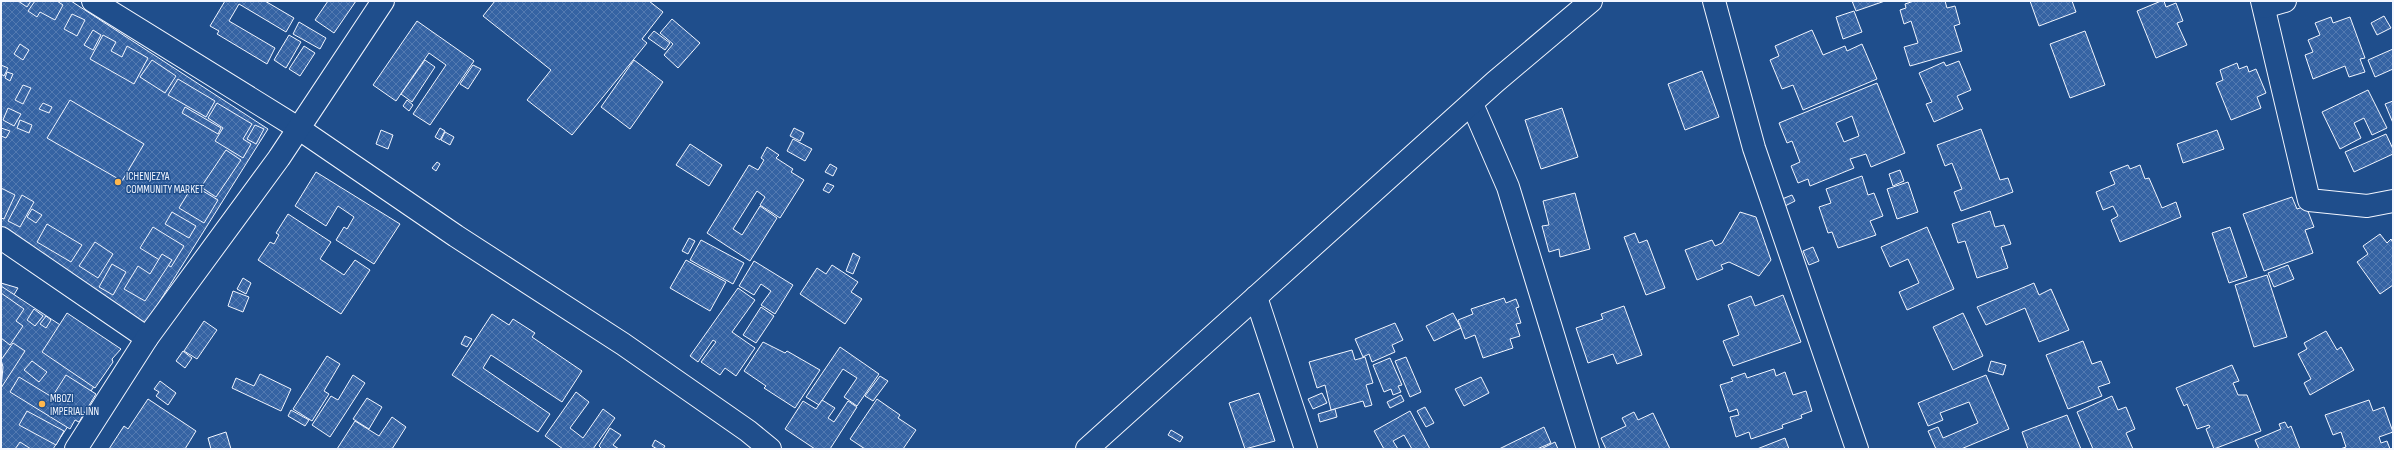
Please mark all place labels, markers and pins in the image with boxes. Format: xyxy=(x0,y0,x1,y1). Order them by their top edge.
place label: ICHENJEZYA COMMUNITY MARKET xyxy=(126,170,205,196)
marker: ICHENJEZYA COMMUNITY MARKET xyxy=(113,177,123,187)
place label: MBOZI IMPERIAL INN xyxy=(50,392,99,418)
marker: MBOZI IMPERIAL INN xyxy=(37,399,47,409)

